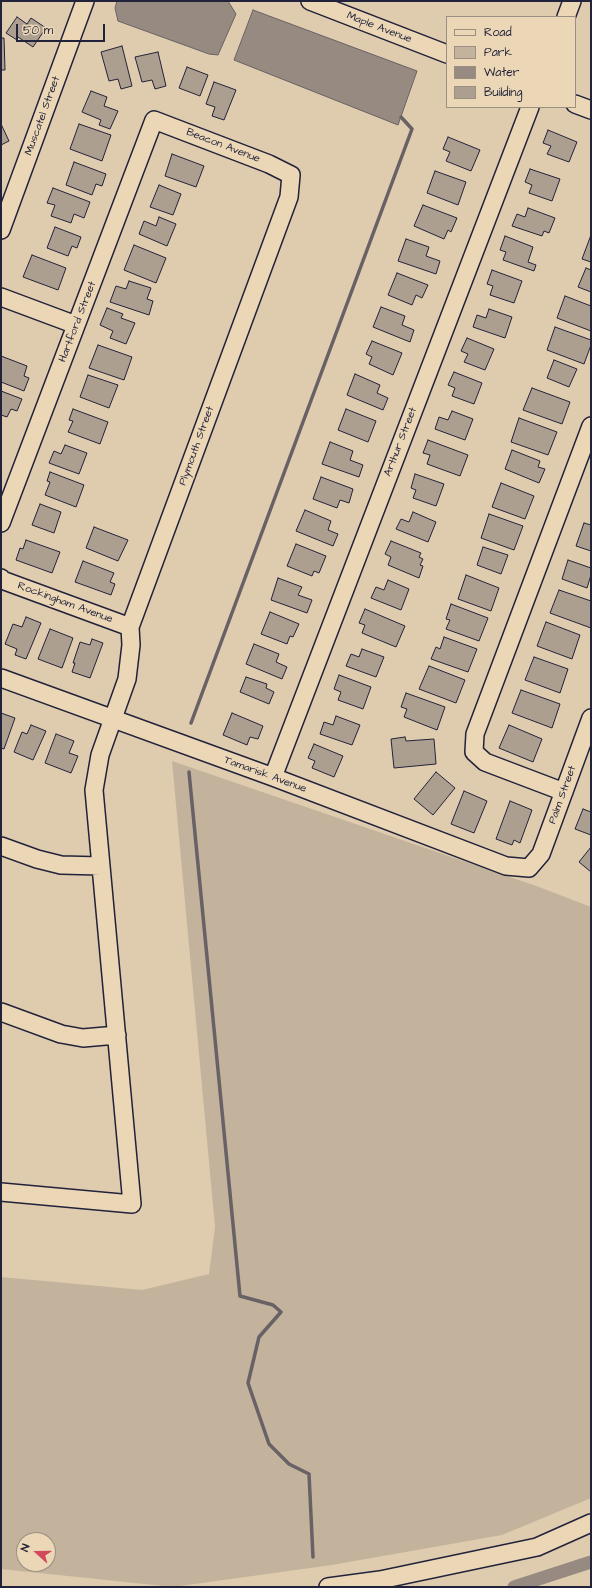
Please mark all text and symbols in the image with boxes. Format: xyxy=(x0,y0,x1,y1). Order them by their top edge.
street label: Maple Avenue xyxy=(345,10,413,46)
scale bar xyxy=(18,16,107,42)
legend xyxy=(446,16,576,108)
text: 50 m xyxy=(23,22,53,39)
text: Road xyxy=(484,24,512,41)
text: Park xyxy=(484,44,512,61)
text: Water xyxy=(484,64,519,81)
street label: Muscatel Street xyxy=(23,75,63,157)
text: Building xyxy=(484,84,522,101)
street label: Beacon Avenue xyxy=(184,126,262,166)
street label: Hartford Street xyxy=(57,280,99,364)
street label: Plymouth Street xyxy=(177,405,217,487)
street label: Arthur Street xyxy=(382,406,420,478)
street label: Rockingham Avenue xyxy=(16,580,114,626)
street label: Tamarisk Avenue xyxy=(222,754,308,796)
street label: Palm Street xyxy=(546,764,580,826)
north arrow xyxy=(16,1532,56,1572)
text: N xyxy=(17,1542,34,1554)

